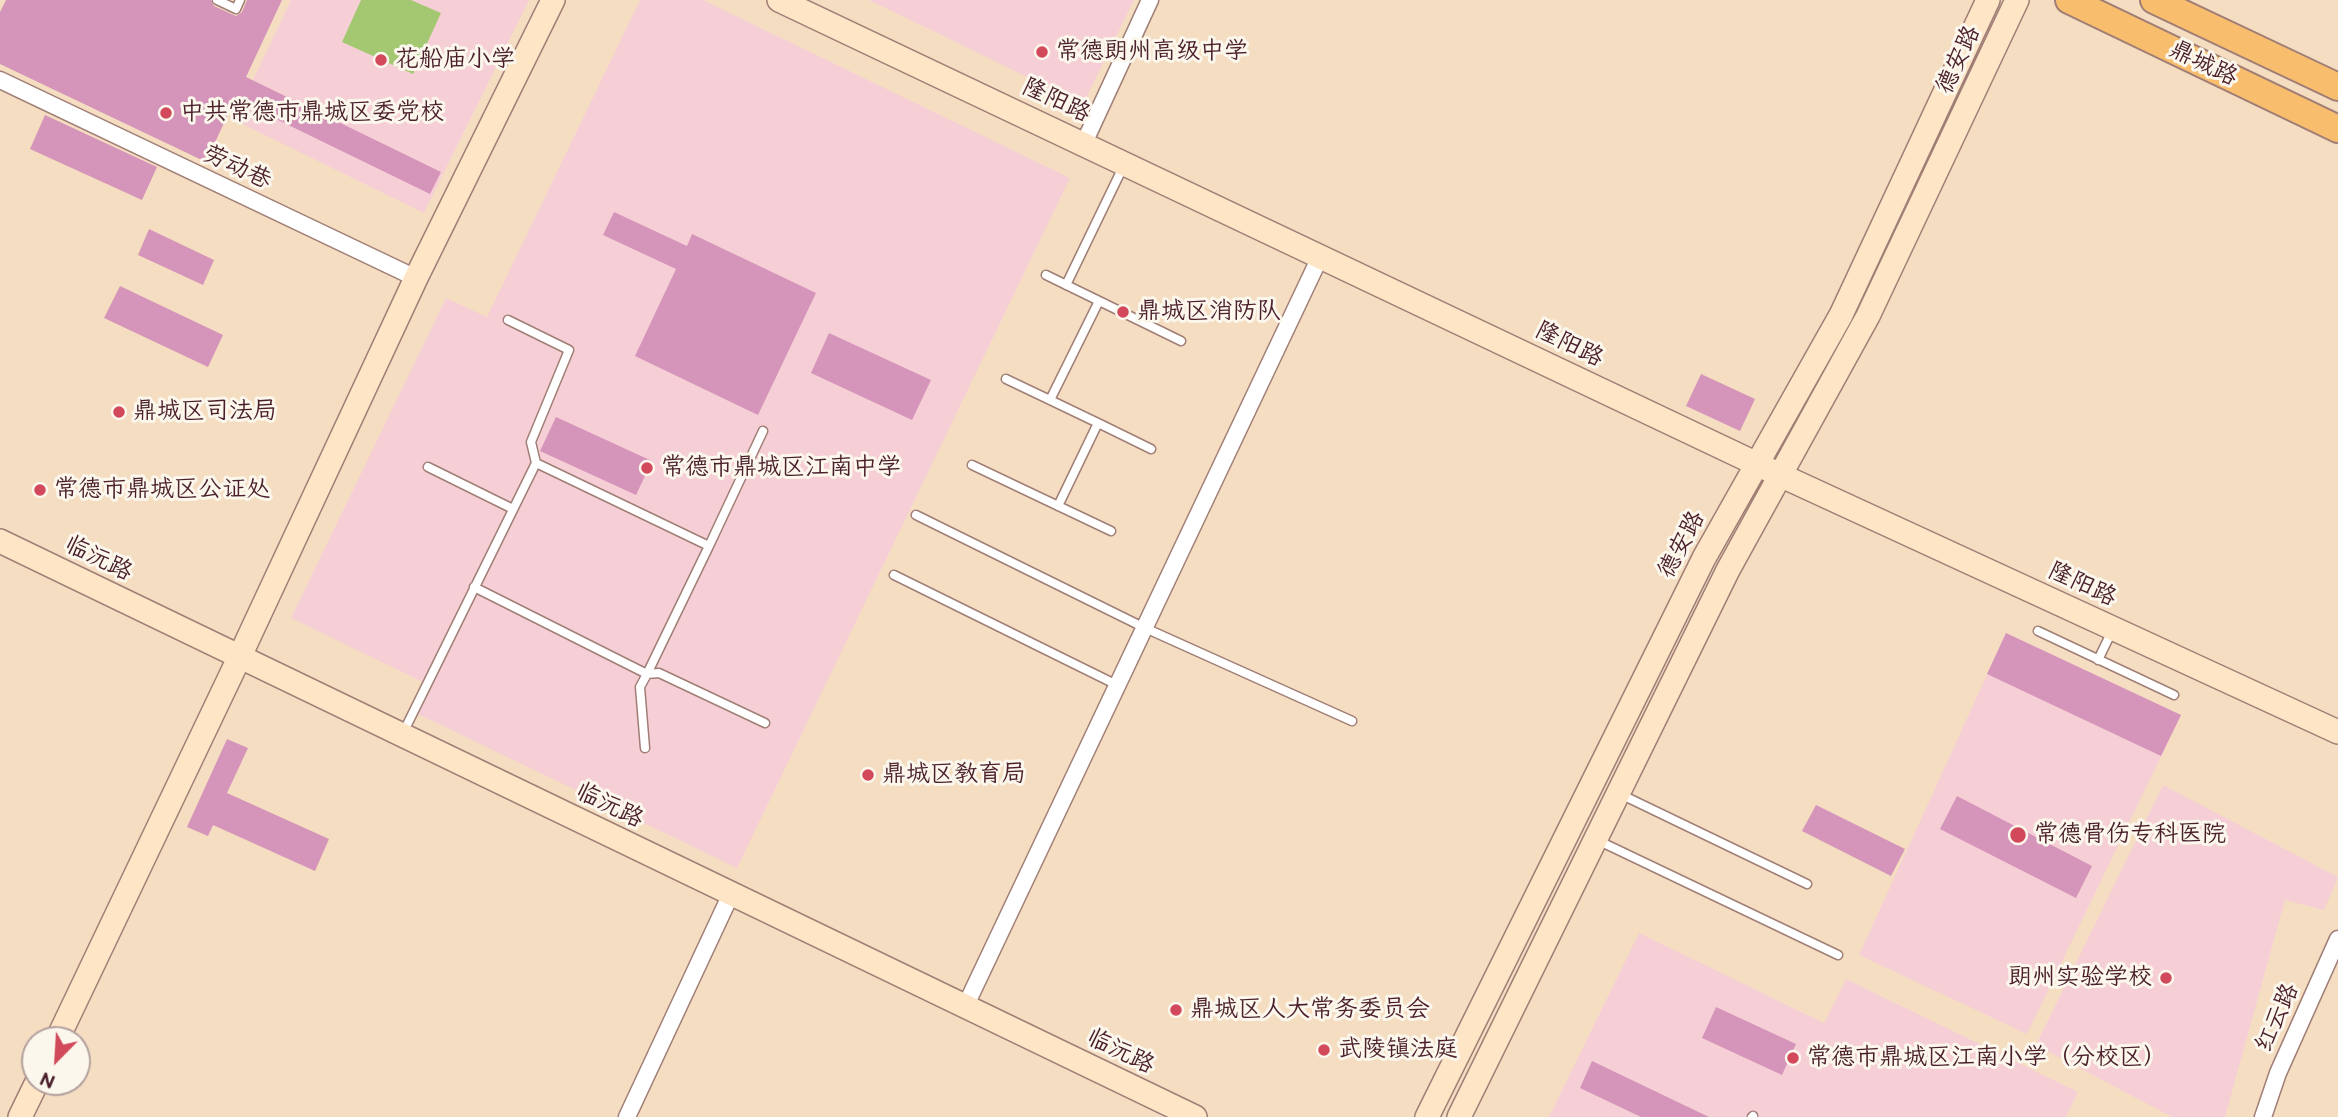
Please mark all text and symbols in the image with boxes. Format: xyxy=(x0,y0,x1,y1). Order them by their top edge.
street label: 德安路 xyxy=(1931,21,1987,99)
street label: 鼎城路 xyxy=(2164,35,2242,93)
place label: 常德朗州高级中学 xyxy=(1056,38,1248,66)
marker: 常德朗州高级中学 xyxy=(1034,44,1050,60)
place label: 花船庙小学 xyxy=(395,46,515,74)
marker: 花船庙小学 xyxy=(373,52,389,68)
street label: 隆阳路 xyxy=(1017,73,1095,129)
place label: 中共常德市鼎城区委党校 xyxy=(180,99,444,127)
marker: 中共常德市鼎城区委党校 xyxy=(158,105,174,121)
street label: 劳动巷 xyxy=(198,140,276,196)
place label: 鼎城区消防队 xyxy=(1137,298,1281,326)
marker: 鼎城区消防队 xyxy=(1115,304,1131,320)
street label: 隆阳路 xyxy=(1530,316,1608,374)
place label: 鼎城区司法局 xyxy=(133,398,277,426)
marker: 鼎城区司法局 xyxy=(111,404,127,420)
place label: 常德市鼎城区江南中学 xyxy=(661,454,901,482)
marker: 常德市鼎城区江南中学 xyxy=(639,460,655,476)
place label: 常德市鼎城区公证处 xyxy=(54,476,270,504)
marker: 常德市鼎城区公证处 xyxy=(32,482,48,498)
street label: 德安路 xyxy=(1652,506,1712,584)
street label: 临沅路 xyxy=(59,530,137,588)
street label: 隆阳路 xyxy=(2043,557,2121,613)
place label: 鼎城区教育局 xyxy=(882,761,1026,789)
marker: 鼎城区教育局 xyxy=(860,767,876,783)
street label: 临沅路 xyxy=(570,777,648,835)
place label: 常德骨伤专科医院 xyxy=(2034,821,2226,849)
marker: 常德骨伤专科医院 xyxy=(2008,825,2028,845)
place label: 朗州实验学校 xyxy=(2008,964,2152,992)
marker: 朗州实验学校 xyxy=(2158,970,2174,986)
street label: 红云路 xyxy=(2250,979,2306,1057)
place label: 鼎城区人大常务委员会 xyxy=(1190,996,1430,1024)
marker: 鼎城区人大常务委员会 xyxy=(1168,1002,1184,1018)
street label: 临沅路 xyxy=(1081,1023,1159,1081)
north arrow xyxy=(21,1026,91,1096)
place label: 武陵镇法庭 xyxy=(1338,1036,1458,1064)
marker: 武陵镇法庭 xyxy=(1316,1042,1332,1058)
place label: 常德市鼎城区江南小学（分校区） xyxy=(1807,1044,2167,1072)
marker: 常德市鼎城区江南小学（分校区） xyxy=(1785,1050,1801,1066)
text: N xyxy=(37,1065,59,1092)

